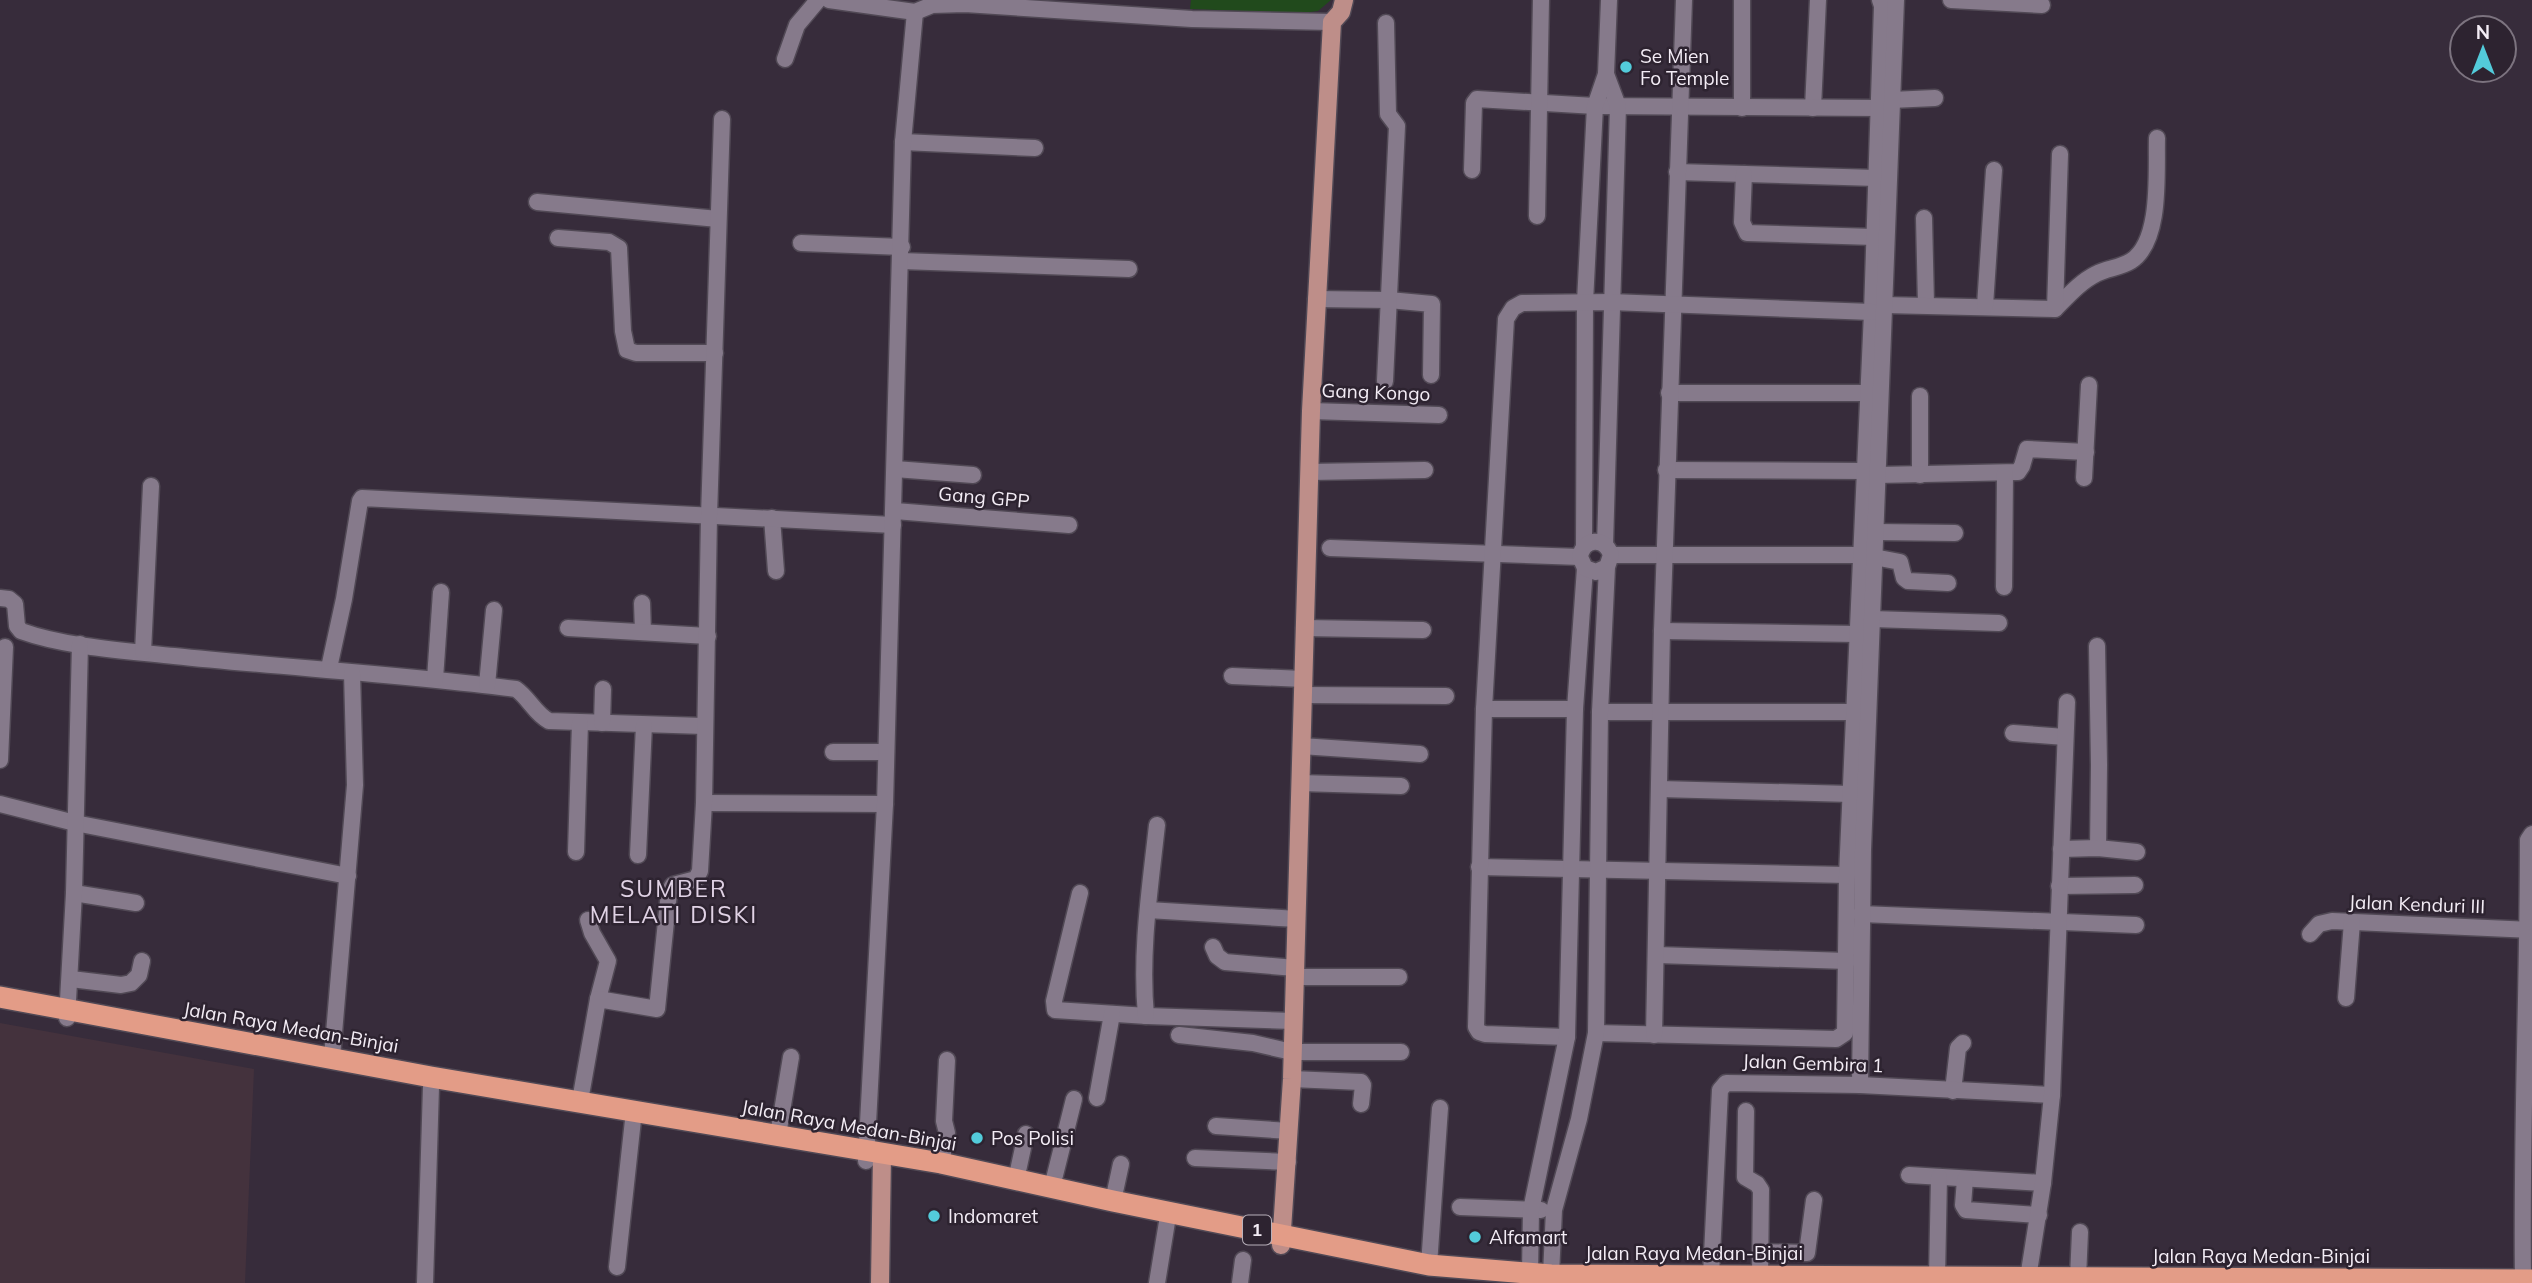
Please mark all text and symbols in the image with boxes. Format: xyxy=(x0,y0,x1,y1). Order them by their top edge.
north arrow xyxy=(2448,14,2518,84)
text: N xyxy=(2476,20,2490,44)
place label: Se Mien Fo Temple xyxy=(1640,44,1729,90)
marker: Se Mien Fo Temple xyxy=(1618,59,1634,75)
street label: Gang Kongo xyxy=(1321,378,1431,406)
street label: Gang GPP xyxy=(937,481,1031,513)
district label: SUMBER MELATI DISKI xyxy=(590,874,758,929)
street label: Jalan Kenduri III xyxy=(2348,890,2486,918)
street label: Jalan Raya Medan-Binjai xyxy=(182,996,400,1058)
street label: Jalan Gembira 1 xyxy=(1742,1049,1884,1077)
street label: Jalan Raya Medan-Binjai xyxy=(740,1094,958,1156)
place label: Pos Polisi xyxy=(991,1126,1074,1150)
marker: Pos Polisi xyxy=(969,1130,985,1146)
place label: Indomaret xyxy=(948,1204,1038,1228)
marker: Indomaret xyxy=(926,1208,942,1224)
road number: 1 xyxy=(1243,1216,1271,1245)
place label: Alfamart xyxy=(1489,1225,1568,1249)
marker: Alfamart xyxy=(1467,1229,1483,1245)
street label: Jalan Raya Medan-Binjai xyxy=(1585,1241,1803,1265)
street label: Jalan Raya Medan-Binjai xyxy=(2152,1244,2370,1268)

